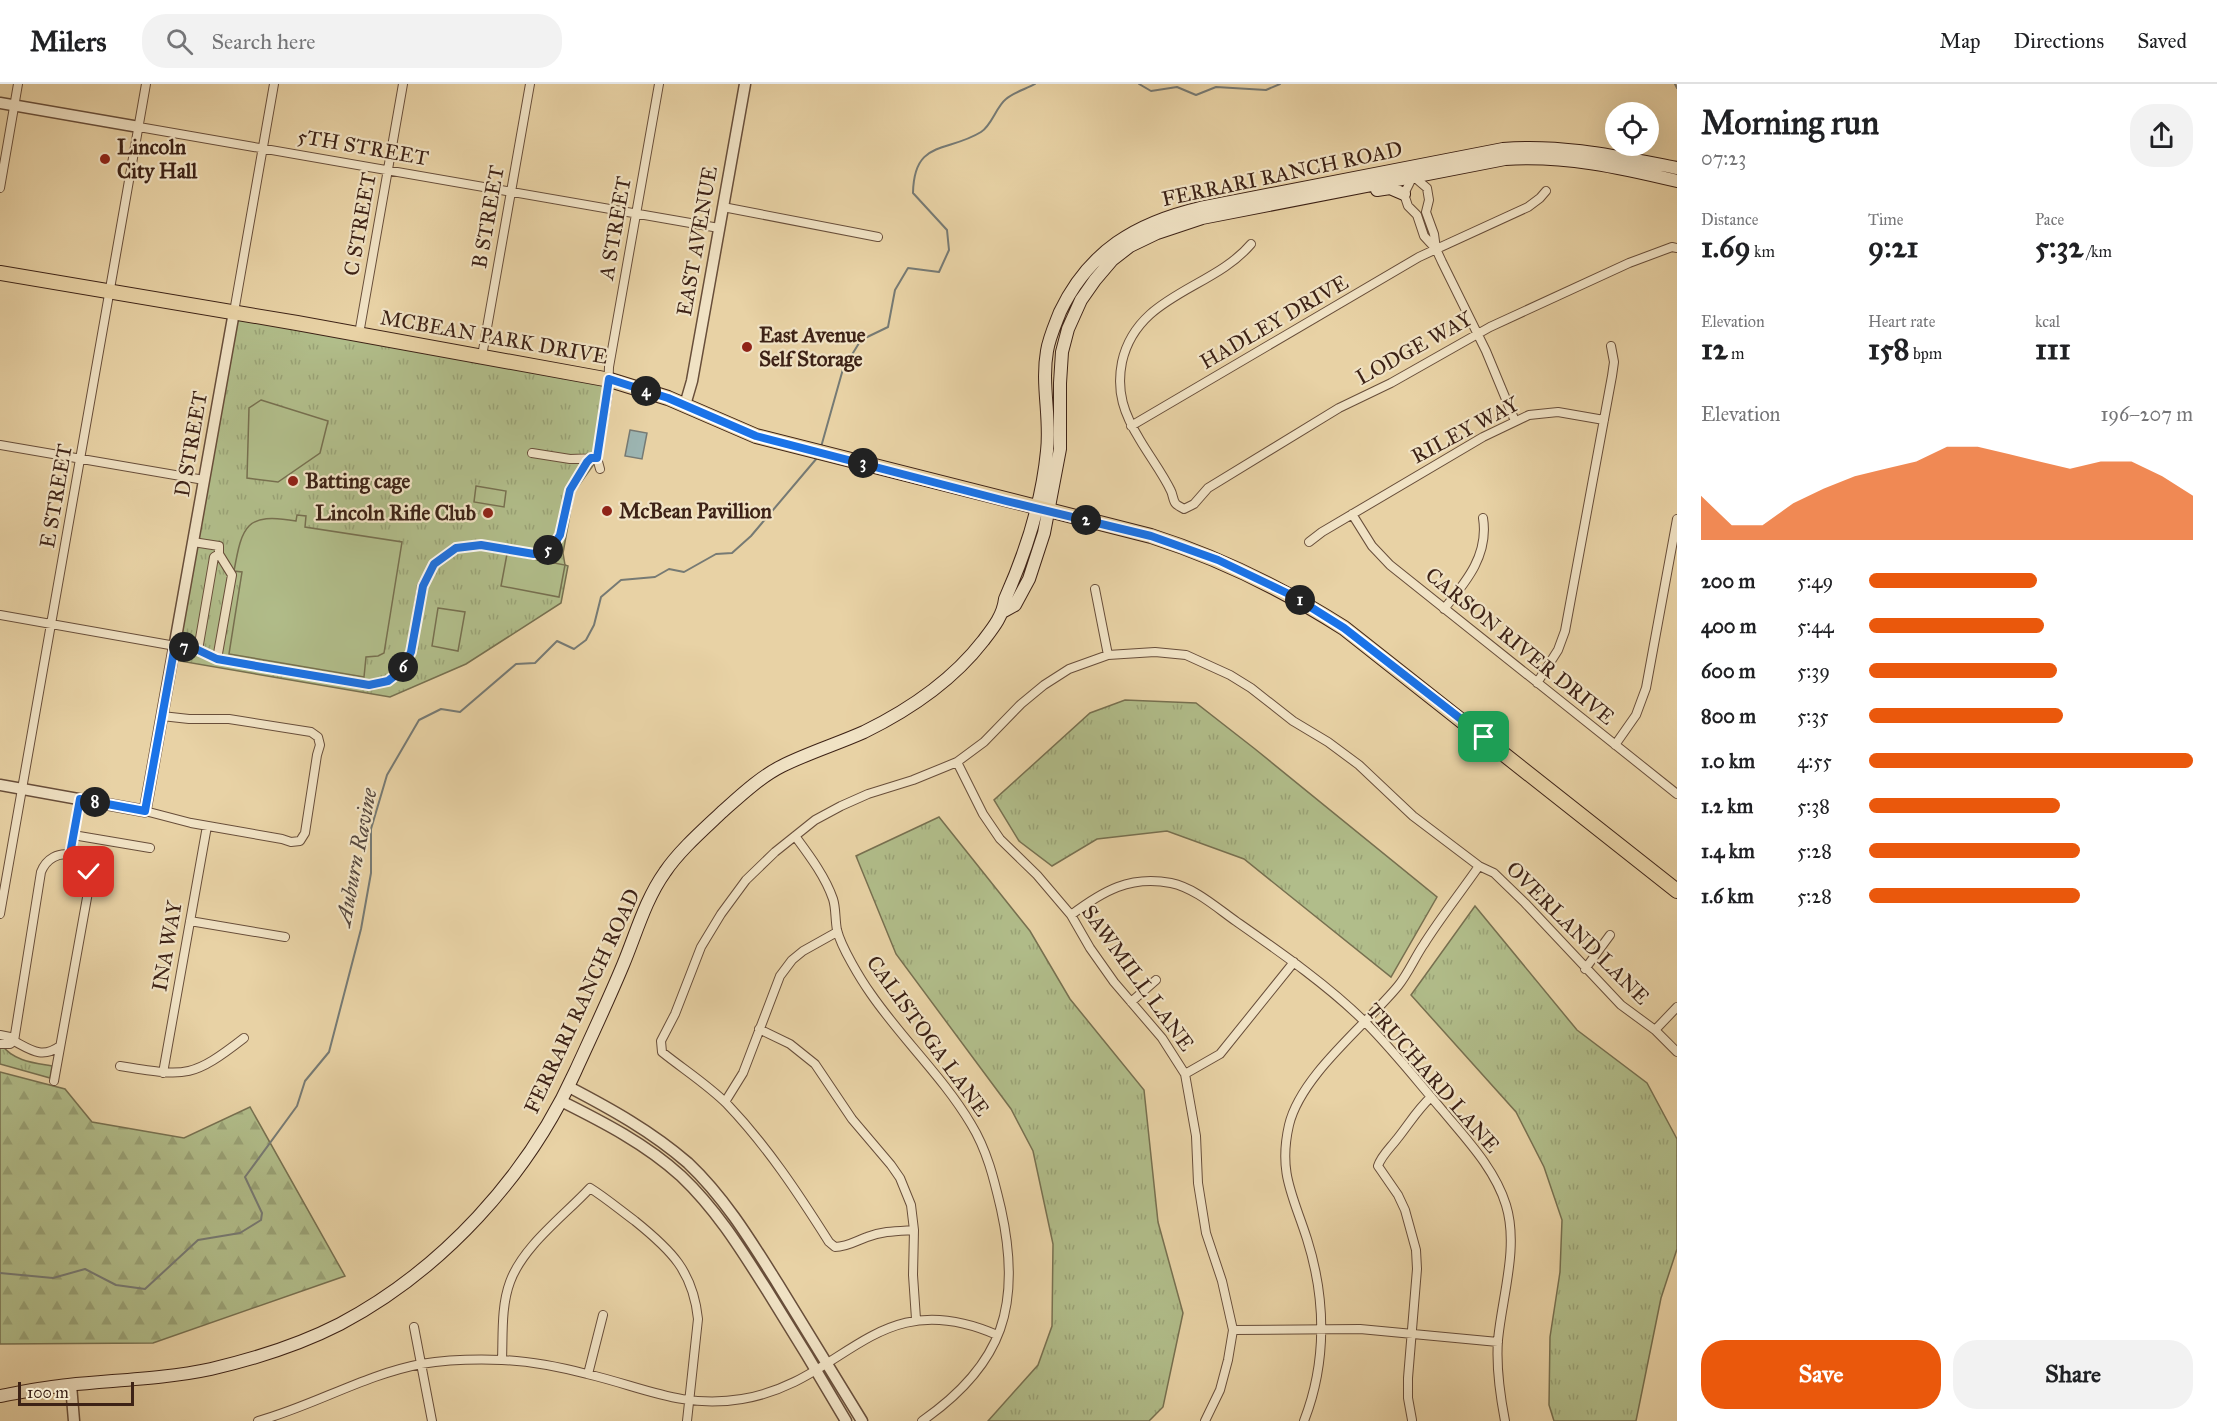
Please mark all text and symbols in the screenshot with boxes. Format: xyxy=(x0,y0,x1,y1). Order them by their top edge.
search box xyxy=(142,14,562,68)
text: Milers xyxy=(30,24,106,59)
icon: search xyxy=(163,25,196,58)
text: Search here xyxy=(211,28,316,55)
text: Map xyxy=(1940,28,1981,54)
text: Directions xyxy=(2014,28,2104,54)
text: Saved xyxy=(2137,28,2187,54)
map controls xyxy=(1605,102,1659,156)
button: locate xyxy=(1605,102,1659,156)
text: Morning run xyxy=(1701,103,1879,143)
button: share xyxy=(2130,104,2193,167)
street label: 5TH STREET xyxy=(295,123,431,171)
place label: Lincoln City Hall xyxy=(117,134,199,184)
street label: FERRARI RANCH ROAD xyxy=(1159,136,1405,212)
text: 07:23 xyxy=(1701,146,1746,170)
marker: Lincoln City Hall xyxy=(98,152,112,166)
street label: B STREET xyxy=(466,163,510,271)
street label: EAST AVENUE xyxy=(671,164,723,318)
street label: C STREET xyxy=(338,170,382,278)
street label: A STREET xyxy=(593,174,637,283)
text: Distance xyxy=(1701,210,1758,229)
text: Time xyxy=(1868,210,1903,229)
text: Pace xyxy=(2035,210,2064,229)
text: 1.69 xyxy=(1701,229,1751,265)
text: 9:21 xyxy=(1868,229,1918,265)
text: 5:32 xyxy=(2035,229,2083,265)
text: km xyxy=(1751,242,1775,261)
text: /km xyxy=(2083,242,2112,261)
street label: HADLEY DRIVE xyxy=(1195,269,1353,375)
street label: MCBEAN PARK DRIVE xyxy=(378,304,610,370)
street label: LODGE WAY xyxy=(1351,305,1477,391)
text: Elevation xyxy=(1701,312,1765,331)
text: Heart rate xyxy=(1868,312,1935,331)
text: kcal xyxy=(2035,312,2060,331)
place label: East Avenue Self Storage xyxy=(759,322,866,372)
text: 12 xyxy=(1701,331,1728,367)
text: 158 xyxy=(1868,331,1910,367)
text: 111 xyxy=(2035,331,2071,367)
marker: East Avenue Self Storage xyxy=(740,340,754,354)
text: m xyxy=(1728,344,1745,363)
text: bpm xyxy=(1910,344,1942,363)
pin: 4 xyxy=(631,376,661,406)
text: 4 xyxy=(642,381,650,400)
street label: D STREET xyxy=(169,389,213,499)
street label: RILEY WAY xyxy=(1407,391,1524,469)
text: Elevation xyxy=(1701,402,1780,426)
text: 196–207 m xyxy=(2100,402,2193,426)
street label: E STREET xyxy=(34,442,78,550)
pin: 3 xyxy=(848,448,878,478)
text: 3 xyxy=(860,453,866,472)
place label: Batting cage xyxy=(305,468,411,494)
marker: Batting cage xyxy=(286,474,300,488)
place label: McBean Pavillion xyxy=(619,498,773,524)
place label: Lincoln Rifle Club xyxy=(315,500,476,526)
marker: McBean Pavillion xyxy=(600,504,614,518)
pin: 2 xyxy=(1071,505,1101,535)
marker: Lincoln Rifle Club xyxy=(481,506,495,520)
text: 2 xyxy=(1082,510,1090,529)
pin: 5 xyxy=(533,535,563,565)
text: 5 xyxy=(544,540,552,559)
street label: CARSON RIVER DRIVE xyxy=(1420,562,1620,730)
text: 200 m xyxy=(1701,569,1755,593)
text: 5:49 xyxy=(1797,569,1833,593)
pin: 1 xyxy=(1285,585,1315,615)
text: 1 xyxy=(1297,590,1303,609)
text: 400 m xyxy=(1701,614,1757,638)
text: 5:44 xyxy=(1797,614,1834,638)
pin: 7 xyxy=(169,632,199,662)
text: 7 xyxy=(180,637,188,656)
pin: 6 xyxy=(388,652,418,682)
text: 6 xyxy=(399,657,407,676)
text: 600 m xyxy=(1701,659,1756,683)
text: 5:39 xyxy=(1797,659,1830,683)
text: 800 m xyxy=(1701,704,1756,728)
text: 5:35 xyxy=(1797,704,1829,728)
pin xyxy=(1458,711,1509,762)
icon: arrive xyxy=(1467,720,1500,753)
text: 1.0 km xyxy=(1701,749,1755,773)
text: 4:55 xyxy=(1797,749,1832,773)
water label: Auburn Ravine xyxy=(329,785,383,930)
pin: 8 xyxy=(80,787,110,817)
text: 8 xyxy=(91,792,99,811)
text: 1.2 km xyxy=(1701,794,1753,818)
text: 5:38 xyxy=(1797,794,1830,818)
text: 1.4 km xyxy=(1701,839,1755,863)
text: 5:28 xyxy=(1797,839,1832,863)
pin xyxy=(63,846,114,897)
icon: check xyxy=(72,855,105,888)
street label: OVERLAND LANE xyxy=(1501,856,1655,1010)
street label: FERRARI RANCH ROAD xyxy=(518,884,646,1118)
text: 1.6 km xyxy=(1701,884,1754,908)
text: 5:28 xyxy=(1797,884,1832,908)
street label: INA WAY xyxy=(146,898,188,993)
street label: SAWMILL LANE xyxy=(1076,900,1200,1056)
street label: CALISTOGA LANE xyxy=(861,950,995,1122)
street label: TRUCHARD LANE xyxy=(1361,998,1505,1158)
button: Save xyxy=(1701,1340,1941,1409)
button: Share xyxy=(1953,1340,2193,1409)
scale bar xyxy=(18,1379,134,1406)
text: 100 m xyxy=(27,1383,69,1402)

